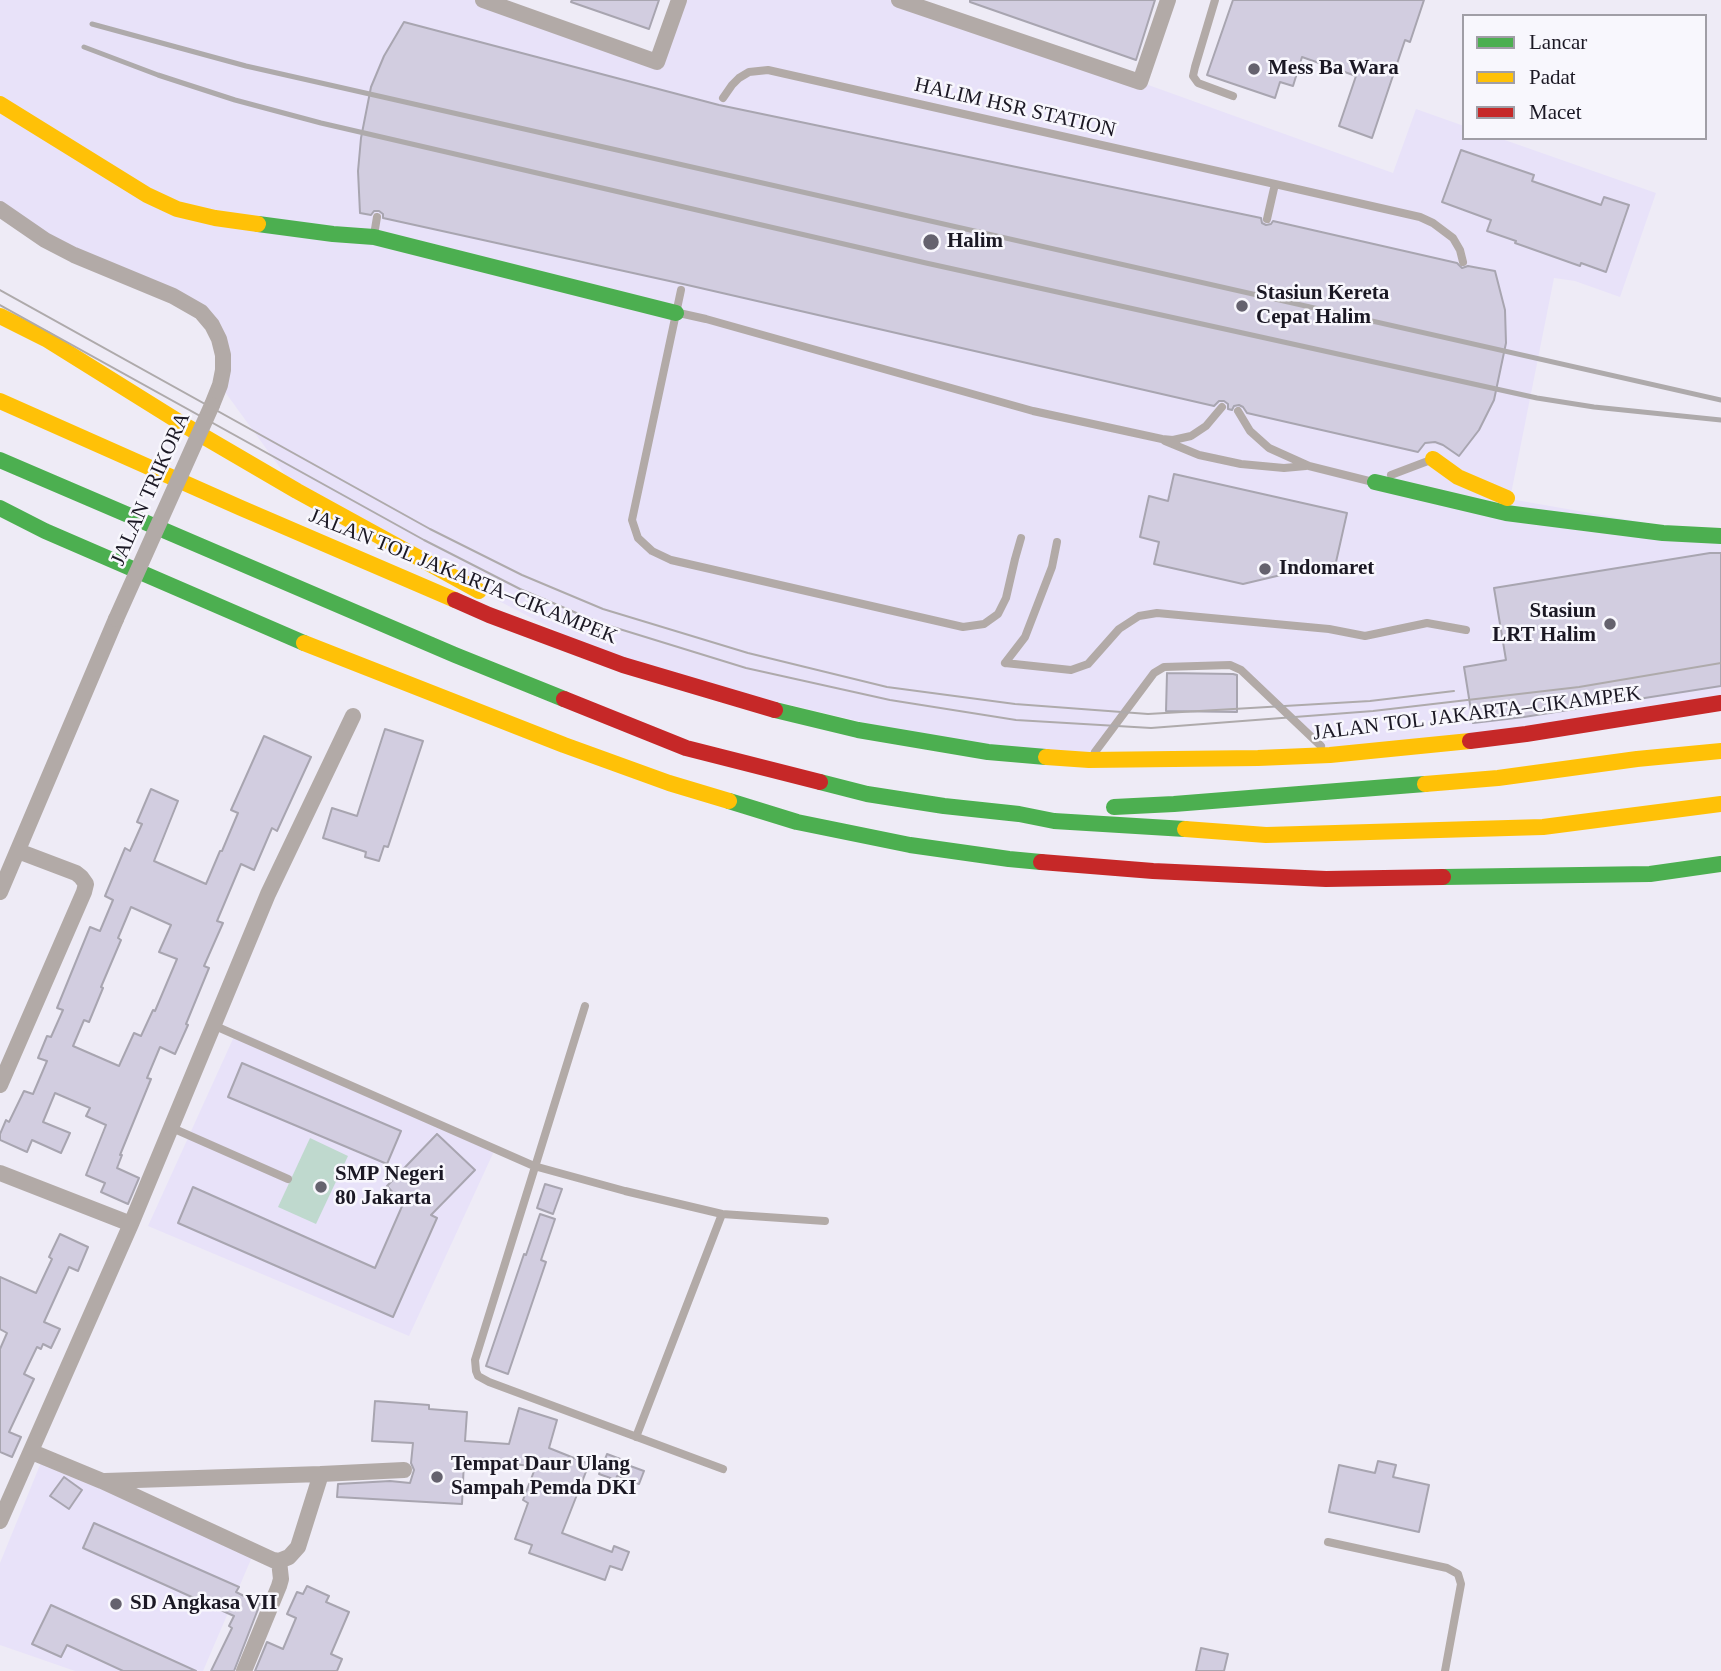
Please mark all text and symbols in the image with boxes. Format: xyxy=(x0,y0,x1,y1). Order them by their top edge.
legend xyxy=(1462,14,1707,140)
text: Lancar xyxy=(1529,30,1587,54)
place label: Mess Ba Wara xyxy=(1268,56,1399,82)
marker: Mess Ba Wara xyxy=(1246,61,1262,77)
text: Padat xyxy=(1529,65,1576,89)
street label: HALIM HSR STATION xyxy=(912,73,1118,143)
text: Macet xyxy=(1529,100,1581,124)
place label: Halim xyxy=(947,229,1003,255)
marker: Halim xyxy=(921,232,941,252)
place label: Stasiun Kereta Cepat Halim xyxy=(1256,281,1389,331)
marker: Stasiun Kereta Cepat Halim xyxy=(1234,298,1250,314)
street label: JALAN TRIKORA xyxy=(106,408,196,570)
street label: JALAN TOL JAKARTA–CIKAMPEK xyxy=(305,503,621,651)
place label: Indomaret xyxy=(1279,556,1374,582)
marker: Indomaret xyxy=(1257,561,1273,577)
place label: Stasiun LRT Halim xyxy=(1492,599,1596,649)
marker: Stasiun LRT Halim xyxy=(1602,616,1618,632)
street label: JALAN TOL JAKARTA–CIKAMPEK xyxy=(1312,681,1642,747)
place label: SMP Negeri 80 Jakarta xyxy=(335,1162,444,1212)
marker: SMP Negeri 80 Jakarta xyxy=(313,1179,329,1195)
place label: Tempat Daur Ulang Sampah Pemda DKI xyxy=(451,1452,637,1502)
marker: Tempat Daur Ulang Sampah Pemda DKI xyxy=(429,1469,445,1485)
place label: SD Angkasa VII xyxy=(130,1591,277,1617)
marker: SD Angkasa VII xyxy=(108,1596,124,1612)

